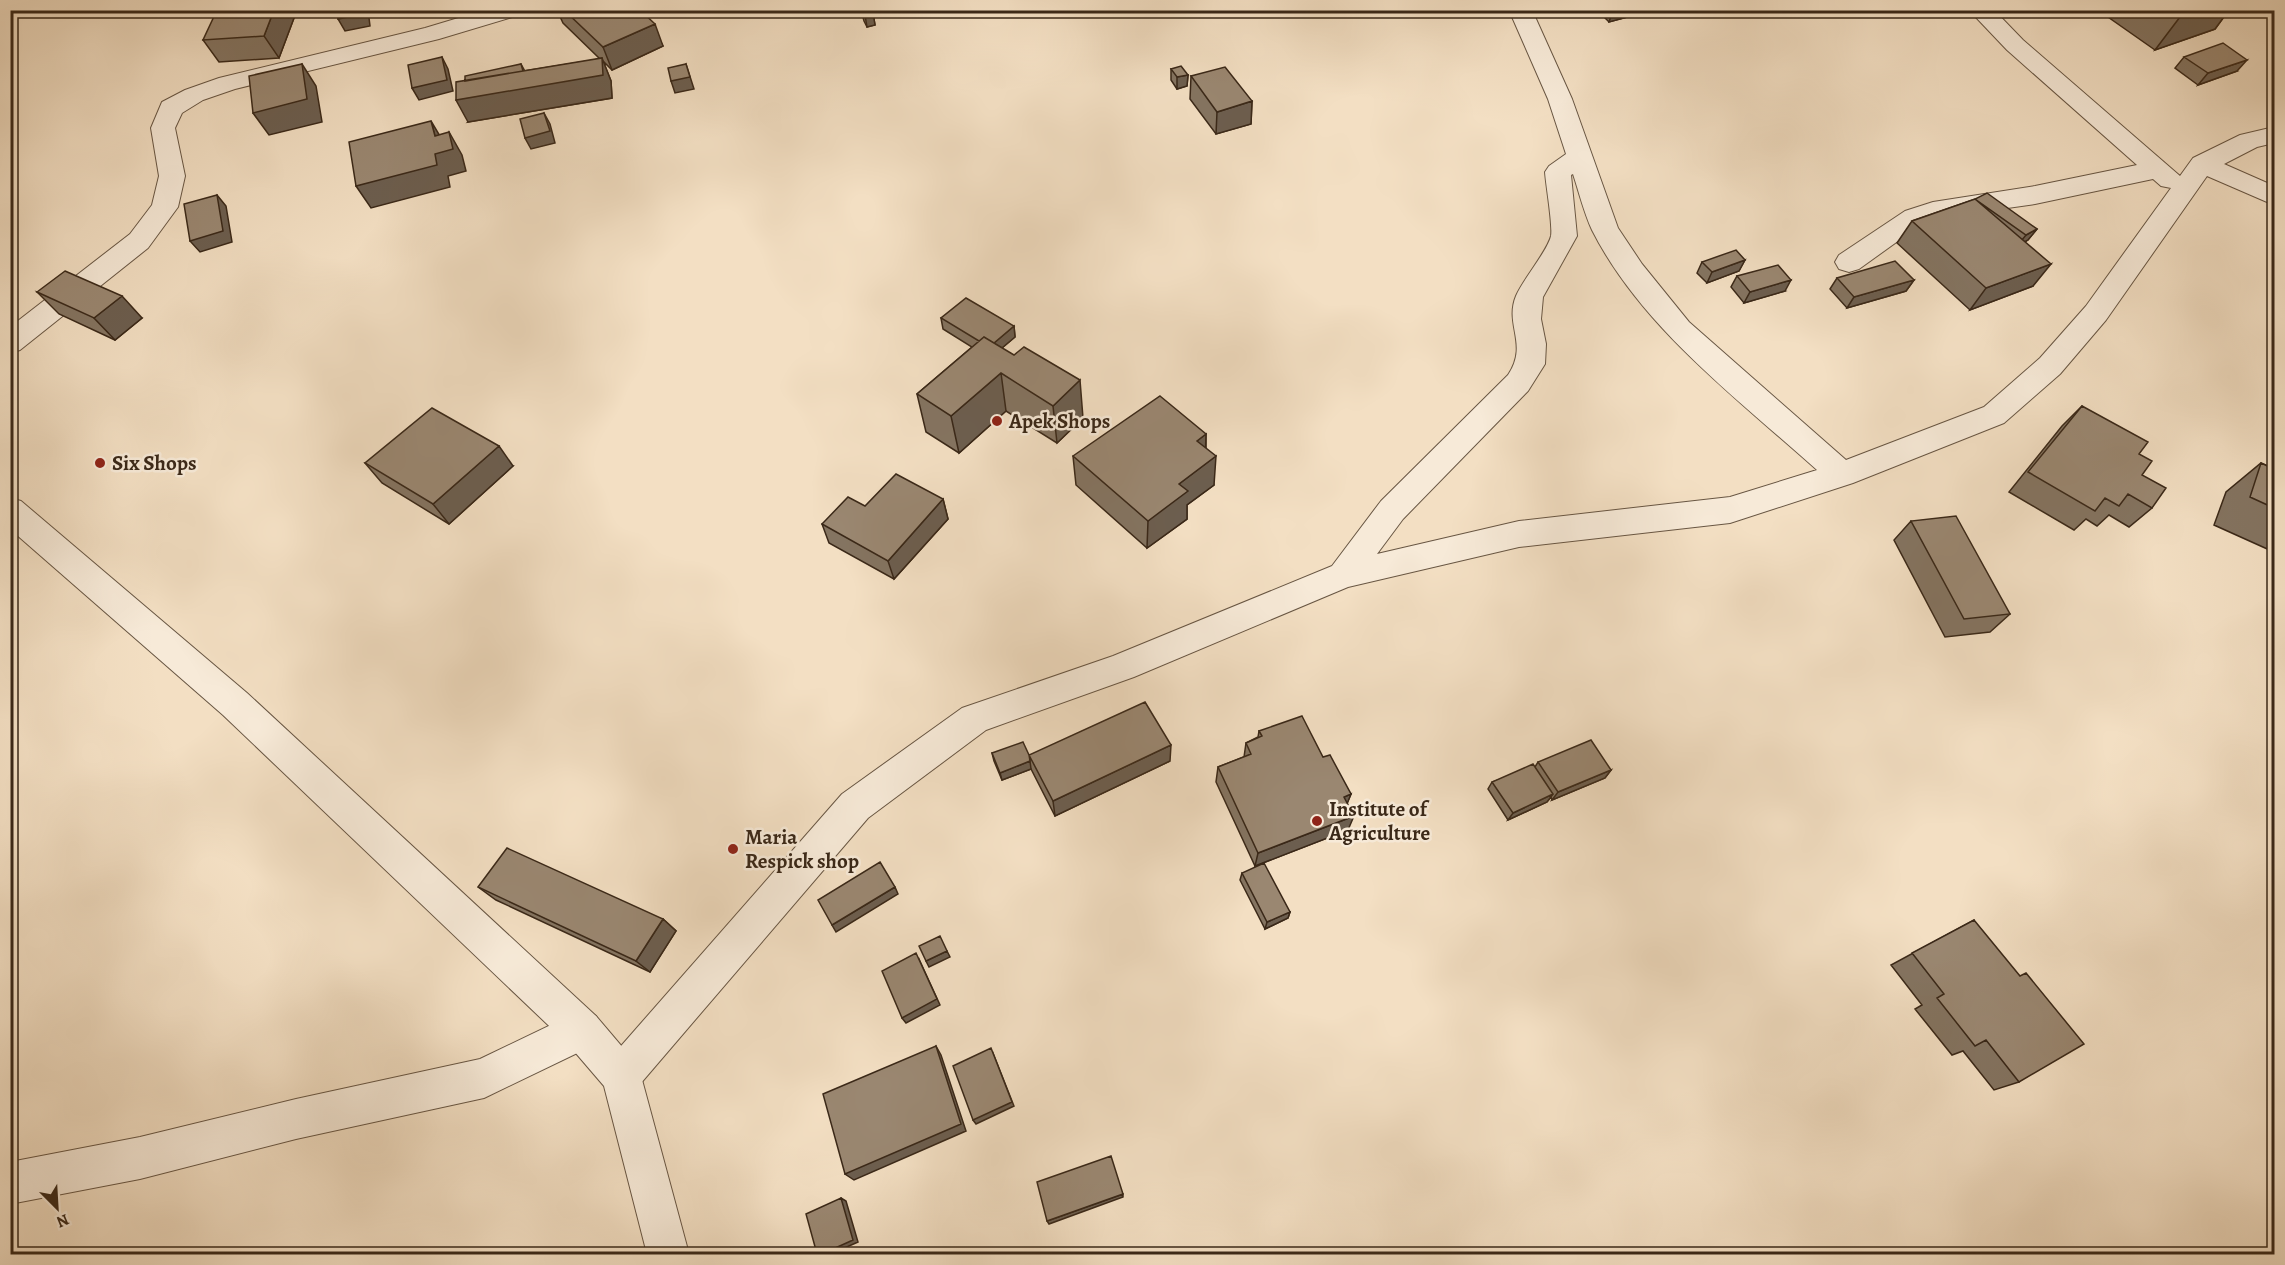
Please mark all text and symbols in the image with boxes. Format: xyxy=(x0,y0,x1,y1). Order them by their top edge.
place label: Apek Shops xyxy=(1008,407,1110,435)
marker: Apek Shops xyxy=(990,414,1004,428)
place label: Six Shops xyxy=(112,449,197,477)
marker: Six Shops xyxy=(93,456,107,470)
place label: Institute of Agriculture xyxy=(1328,795,1430,847)
marker: Institute of Agriculture xyxy=(1310,814,1324,828)
place label: Maria Respick shop xyxy=(745,823,859,875)
marker: Maria Respick shop xyxy=(726,842,740,856)
north arrow xyxy=(27,1178,87,1238)
text: N xyxy=(53,1208,72,1233)

